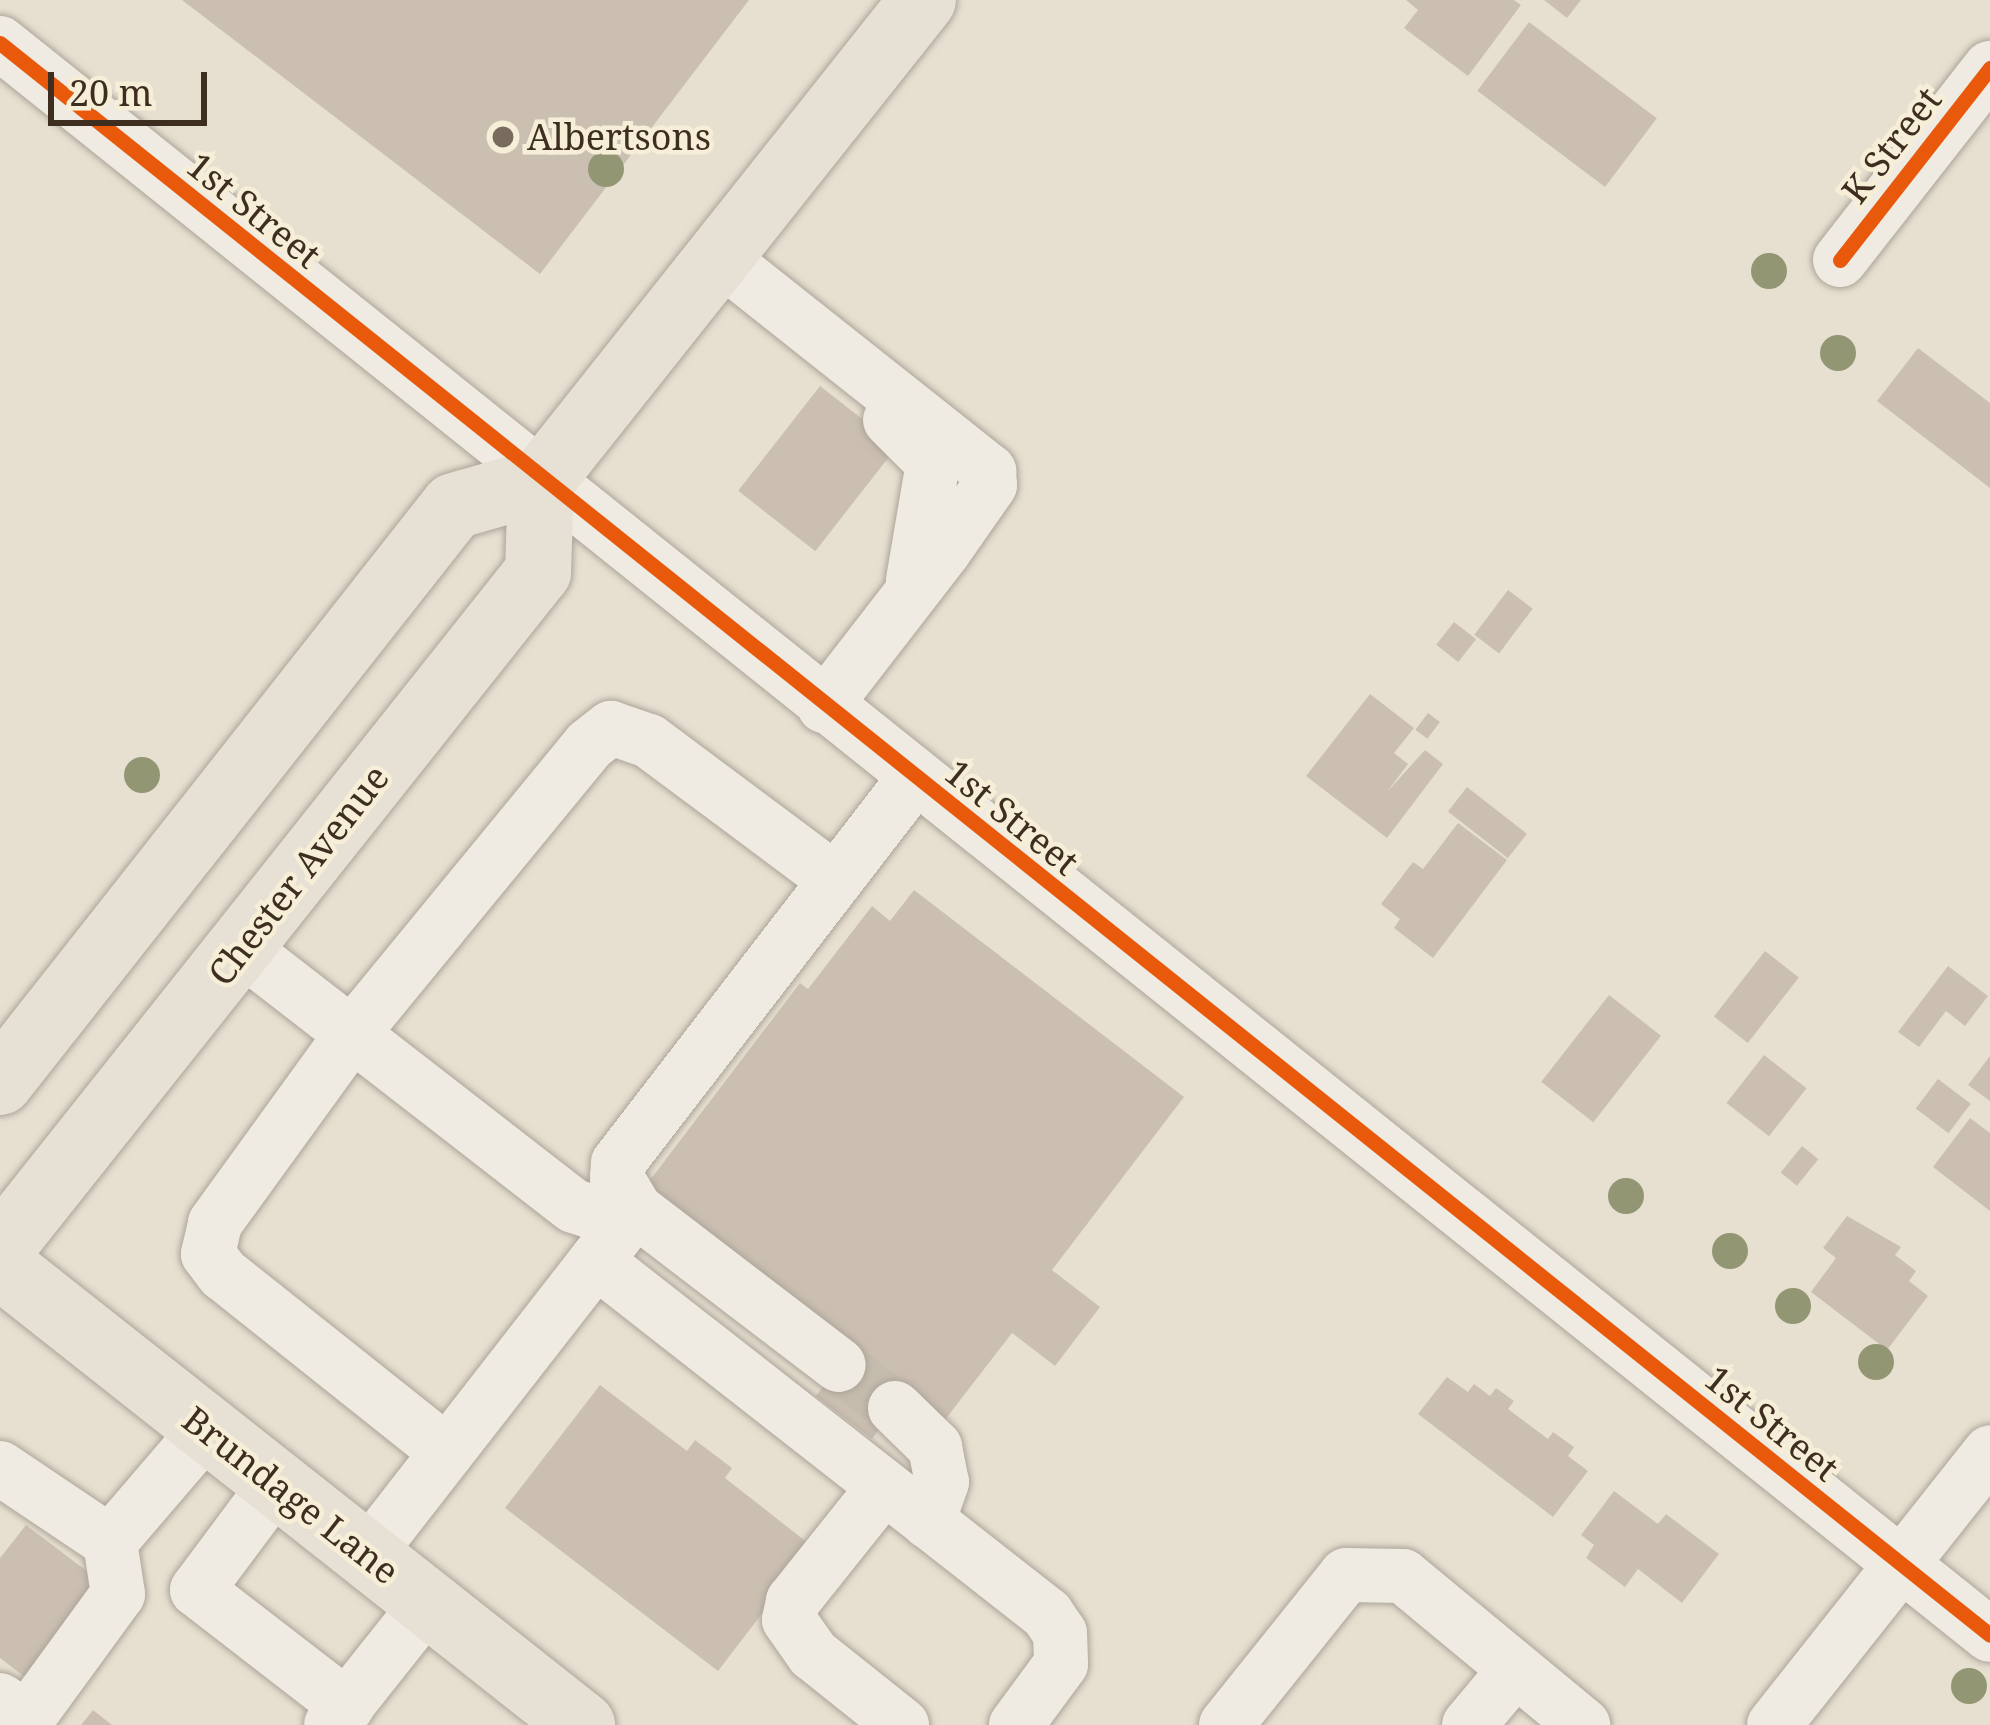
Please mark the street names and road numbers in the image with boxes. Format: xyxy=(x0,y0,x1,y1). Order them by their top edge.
street label: K Street xyxy=(1832,79,1950,211)
street label: 1st Street xyxy=(179,143,329,277)
street label: 1st Street xyxy=(937,750,1087,884)
street label: Chester Avenue xyxy=(199,756,397,994)
street label: 1st Street xyxy=(1697,1356,1847,1490)
street label: Brundage Lane xyxy=(174,1397,408,1593)

